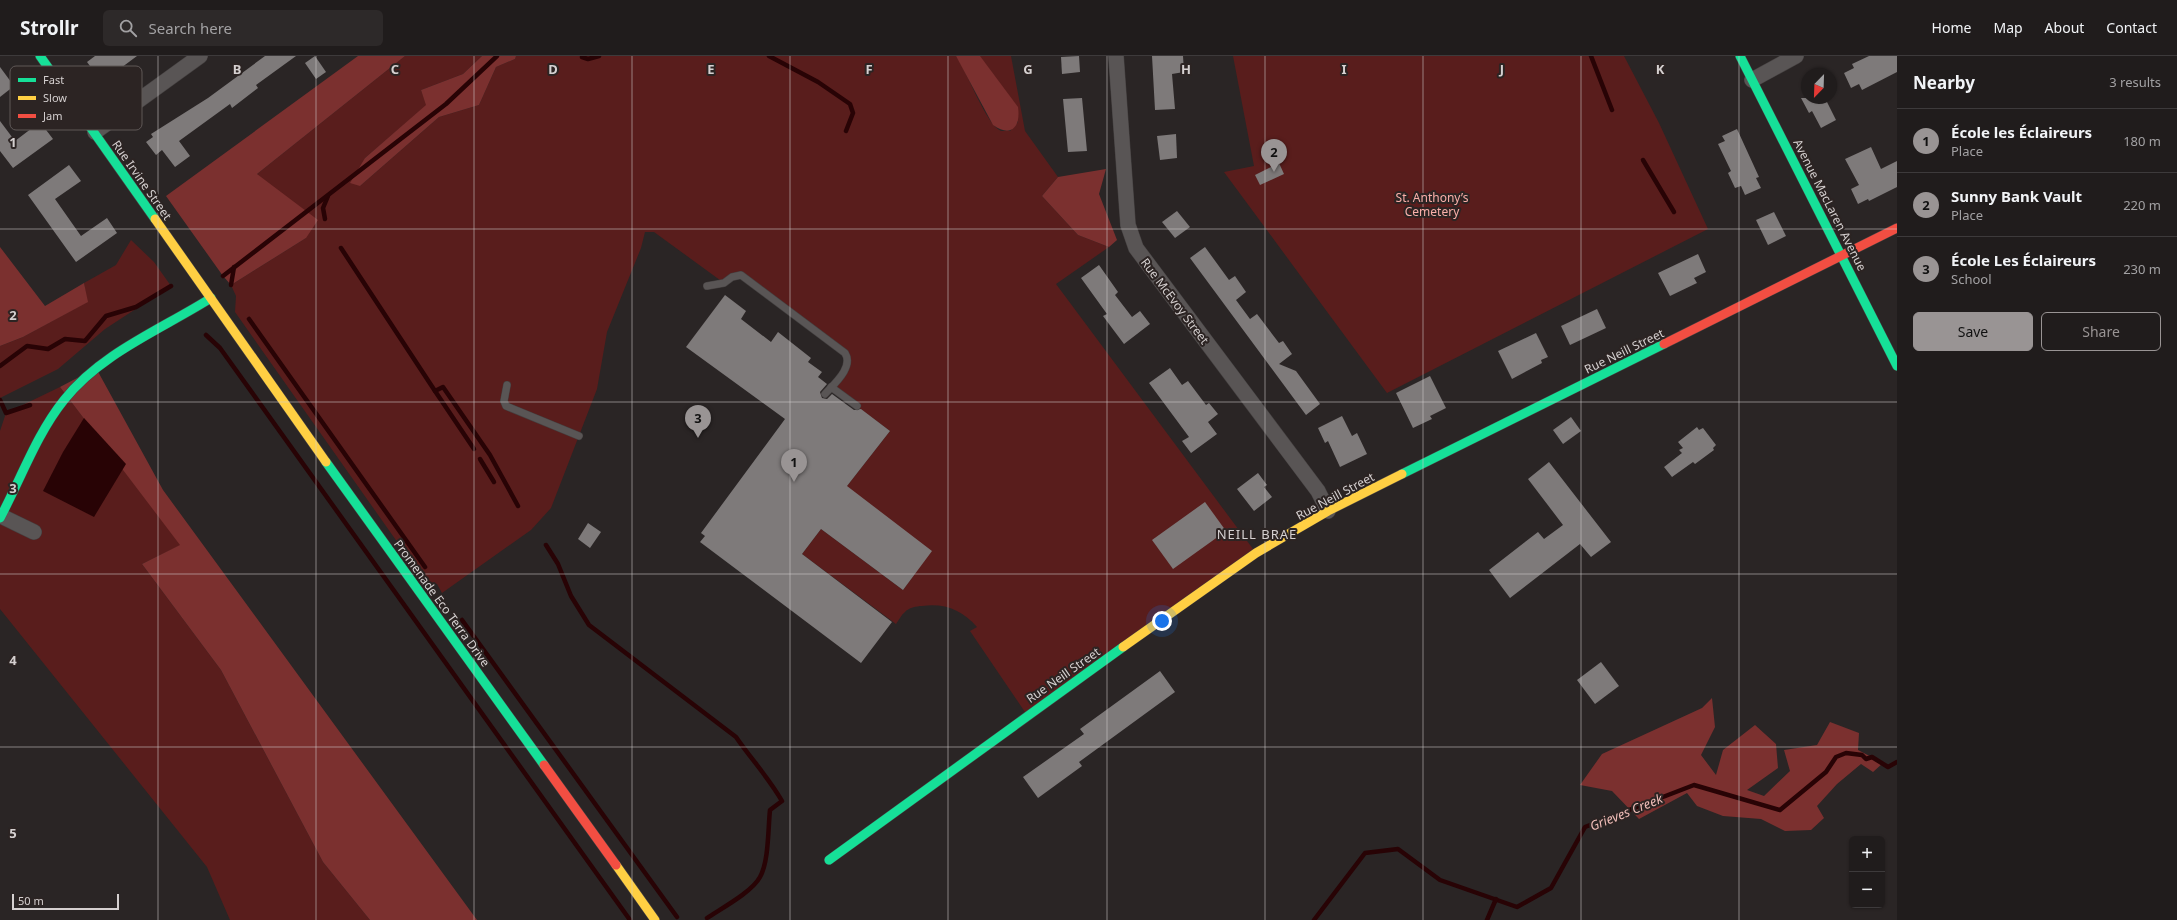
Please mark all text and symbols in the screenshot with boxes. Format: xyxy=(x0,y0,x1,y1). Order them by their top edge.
search box xyxy=(103,10,383,46)
text: Strollr xyxy=(20,15,79,41)
icon: search xyxy=(117,17,139,39)
text: Search here xyxy=(149,18,232,38)
text: Home xyxy=(1932,18,1971,37)
text: Map xyxy=(1993,18,2023,37)
text: About xyxy=(2045,18,2084,37)
text: Contact xyxy=(2106,18,2157,37)
text: B xyxy=(233,60,241,78)
text: C xyxy=(391,60,399,78)
text: D xyxy=(548,60,558,78)
text: E xyxy=(707,60,715,78)
text: F xyxy=(865,60,873,78)
text: G xyxy=(1023,60,1033,78)
text: H xyxy=(1181,60,1191,78)
text: I xyxy=(1341,60,1347,78)
text: J xyxy=(1499,60,1504,78)
text: K xyxy=(1656,60,1665,78)
legend xyxy=(10,66,142,130)
north arrow xyxy=(1801,68,1837,104)
text: Nearby xyxy=(1913,71,1975,94)
text: Fast xyxy=(43,72,64,87)
text: 3 results xyxy=(2109,73,2161,91)
text: Slow xyxy=(43,90,67,105)
text: Jam xyxy=(42,108,62,123)
text: École les Éclaireurs xyxy=(1951,122,2092,142)
text: 1 xyxy=(1922,132,1930,150)
text: 180 m xyxy=(2123,132,2161,150)
text: 1 xyxy=(9,133,17,151)
street label: Avenue MacLaren Avenue xyxy=(1789,136,1871,274)
street label: Rue Irvine Street xyxy=(108,137,176,224)
pin: 2 xyxy=(1261,139,1287,172)
text: Place xyxy=(1951,142,1983,160)
text: Sunny Bank Vault xyxy=(1951,186,2082,206)
park label: St. Anthony’s Cemetery xyxy=(1396,189,1469,220)
text: 2 xyxy=(1922,196,1930,214)
text: 220 m xyxy=(2123,196,2161,214)
text: Place xyxy=(1951,206,1983,224)
text: École Les Éclaireurs xyxy=(1951,250,2096,270)
street label: Rue McEvoy Street xyxy=(1137,254,1213,348)
text: 3 xyxy=(1922,260,1930,278)
text: 230 m xyxy=(2123,260,2161,278)
text: School xyxy=(1951,270,1992,288)
text: 2 xyxy=(9,306,17,324)
button: Save xyxy=(1913,312,2033,351)
button: Share xyxy=(2041,312,2161,351)
street label: Rue Neill Street xyxy=(1581,324,1667,378)
pin: 3 xyxy=(685,405,711,438)
pin: 1 xyxy=(781,449,807,482)
street label: Rue Neill Street xyxy=(1293,468,1378,524)
text: 3 xyxy=(9,479,17,497)
district label: NEILL BRAE xyxy=(1217,525,1297,543)
street label: Promenade Eco Terra Drive xyxy=(390,536,494,670)
your location xyxy=(1152,611,1172,631)
street label: Rue Neill Street xyxy=(1023,643,1104,707)
text: 4 xyxy=(9,651,17,669)
water label: Grieves Creek xyxy=(1587,789,1666,835)
text: 5 xyxy=(9,824,17,842)
map controls xyxy=(1849,836,1885,908)
button: + xyxy=(1849,836,1885,872)
button: − xyxy=(1849,872,1885,908)
scale bar xyxy=(12,892,119,911)
text: 50 m xyxy=(18,893,44,908)

